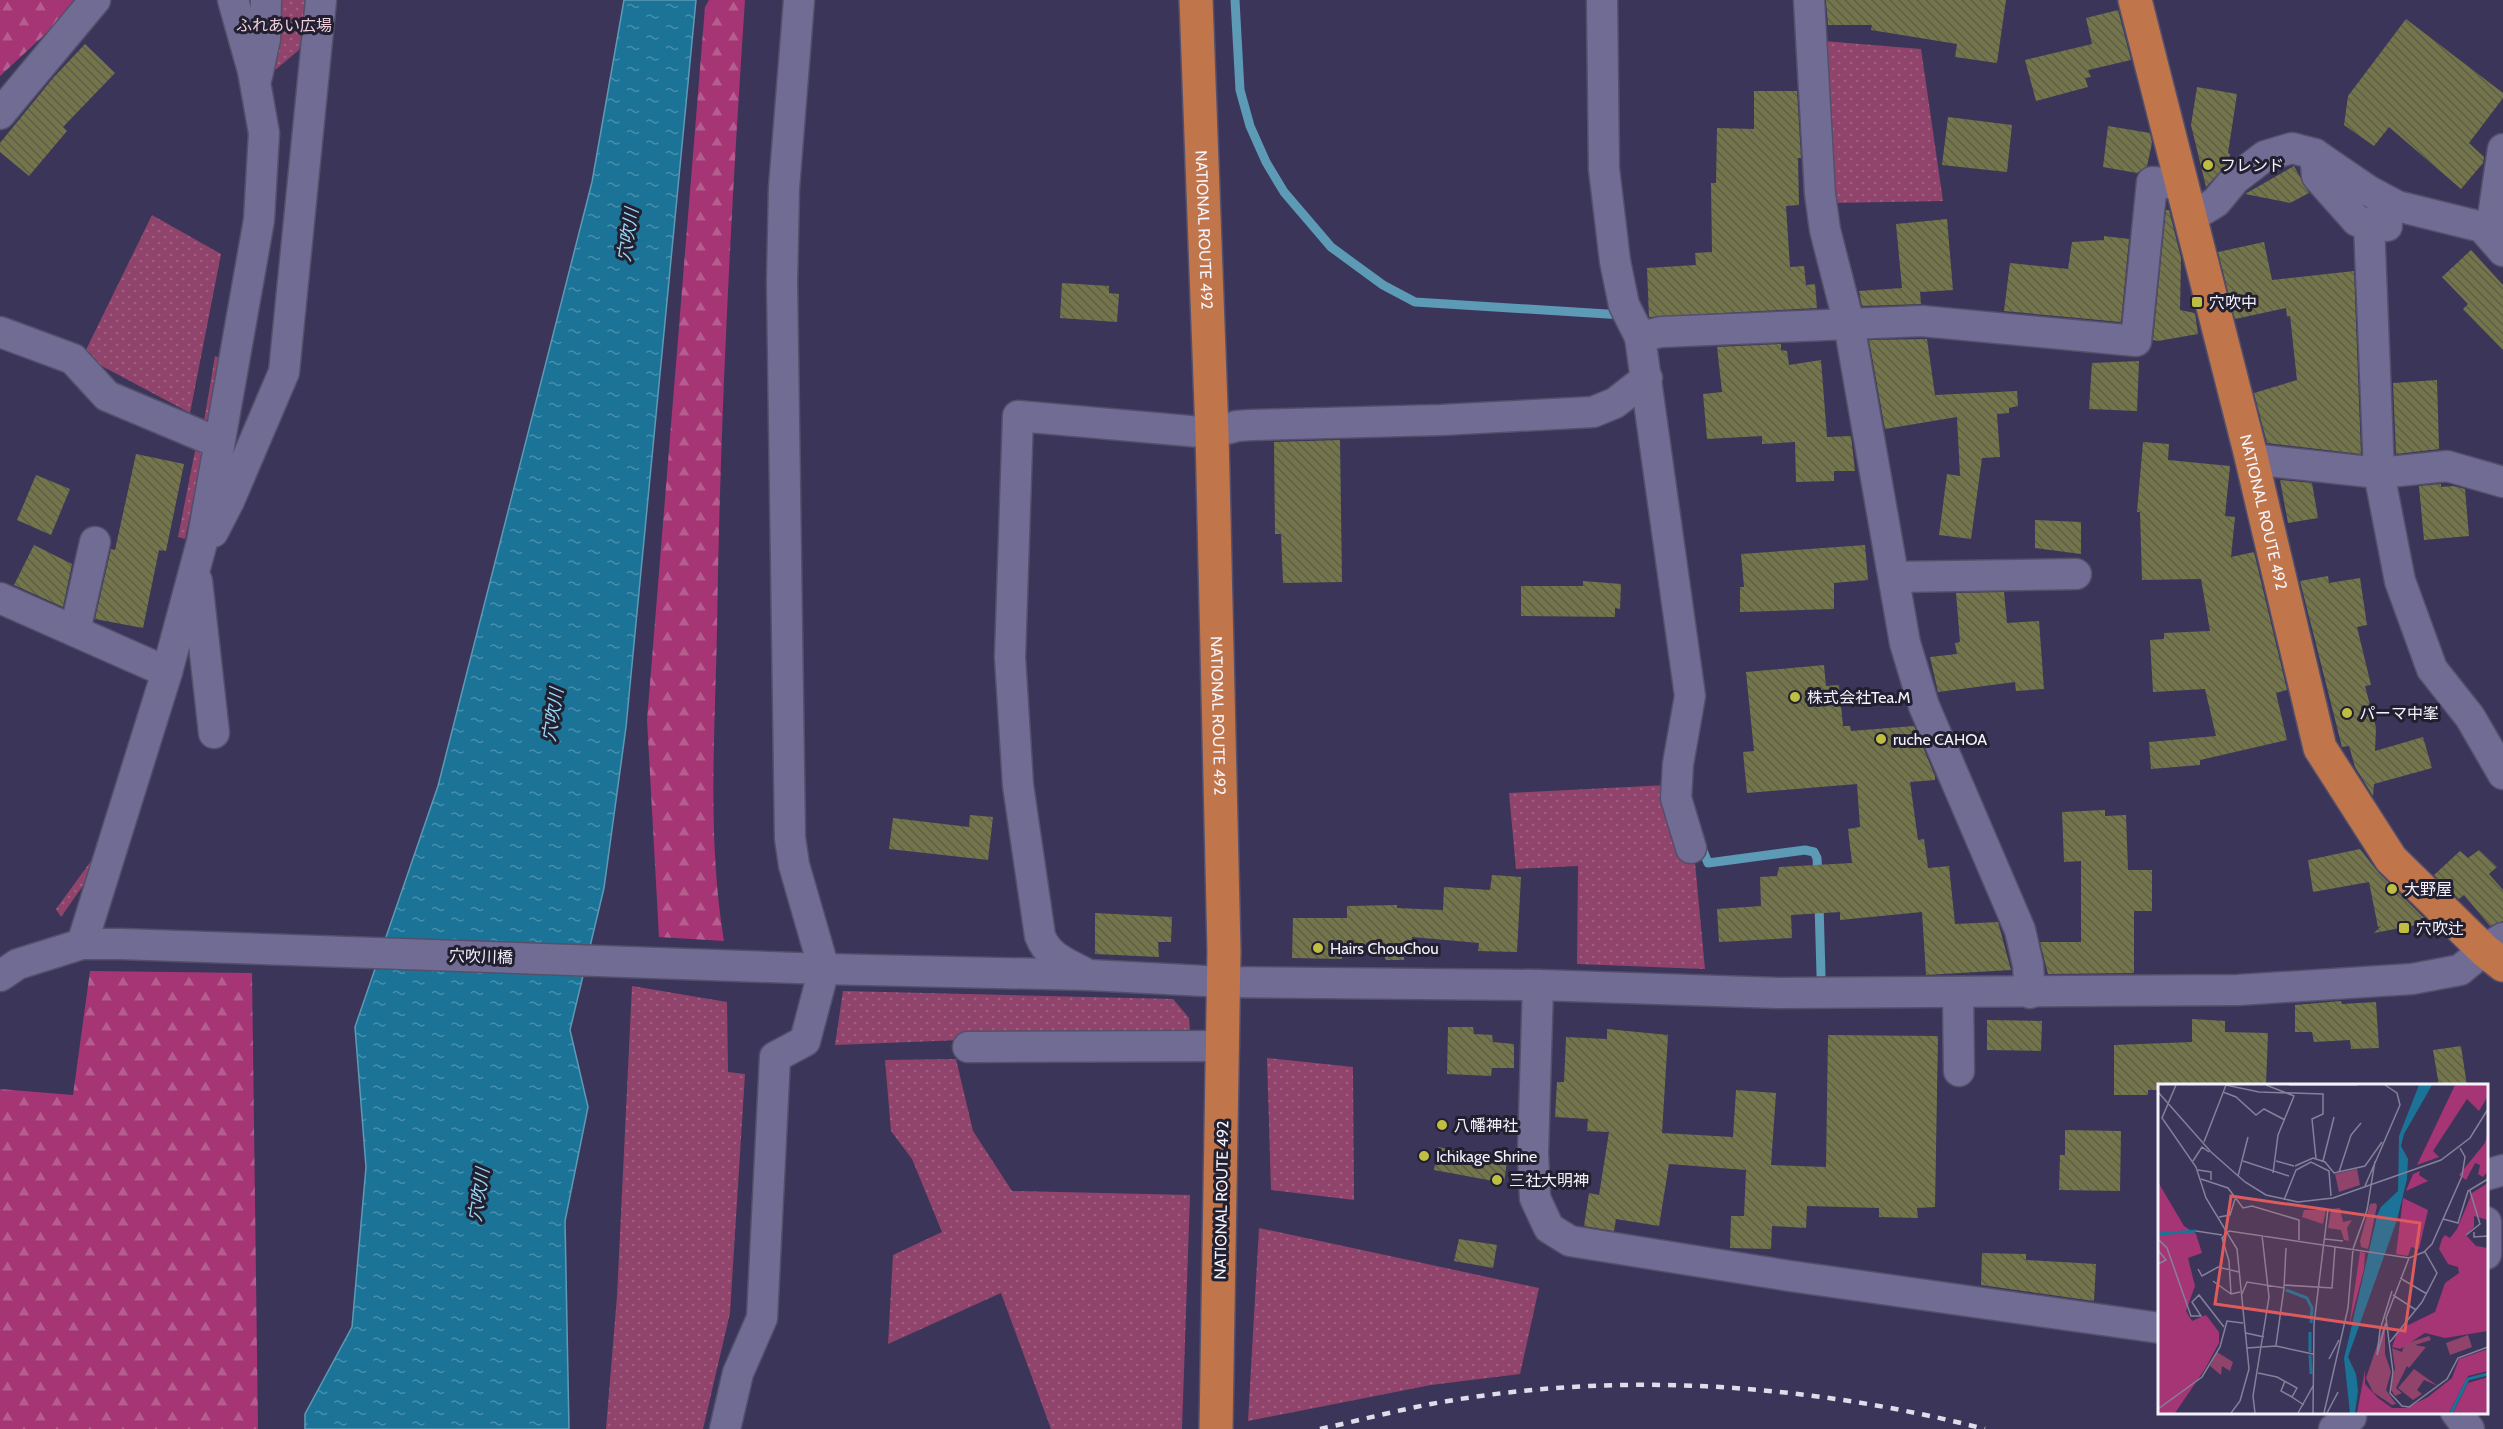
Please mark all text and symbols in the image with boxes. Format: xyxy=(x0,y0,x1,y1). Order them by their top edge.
park label: ふれあい広場 xyxy=(236,16,332,35)
street label: NATIONAL ROUTE 492 xyxy=(1192,150,1216,310)
place label: フレンド xyxy=(2220,156,2284,175)
marker: フレンド xyxy=(2201,158,2215,172)
water label: 穴吹川 xyxy=(613,205,643,263)
place label: 穴吹中 xyxy=(2209,293,2257,312)
marker: 穴吹中 xyxy=(2190,295,2204,309)
street label: NATIONAL ROUTE 492 xyxy=(2236,432,2291,592)
street label: NATIONAL ROUTE 492 xyxy=(1207,636,1229,795)
water label: 穴吹川 xyxy=(538,685,568,743)
place label: 株式会社Tea.M xyxy=(1807,688,1910,707)
marker: 株式会社Tea.M xyxy=(1788,690,1802,704)
place label: パーマ中峯 xyxy=(2359,704,2439,723)
marker: パーマ中峯 xyxy=(2340,706,2354,720)
place label: ruche CAHOA xyxy=(1893,730,1987,749)
marker: ruche CAHOA xyxy=(1874,732,1888,746)
place label: 大野屋 xyxy=(2404,880,2452,899)
marker: 大野屋 xyxy=(2385,882,2399,896)
place label: 穴吹辻 xyxy=(2416,919,2464,938)
marker: 穴吹辻 xyxy=(2397,921,2411,935)
place label: Hairs ChouChou xyxy=(1330,939,1439,958)
marker: Hairs ChouChou xyxy=(1311,941,1325,955)
street label: 穴吹川橋 xyxy=(449,946,513,967)
inset map xyxy=(2158,1084,2488,1414)
place label: 八幡神社 xyxy=(1454,1116,1518,1135)
marker: 八幡神社 xyxy=(1435,1118,1449,1132)
street label: NATIONAL ROUTE 492 xyxy=(1211,1120,1232,1280)
place label: Ichikage Shrine xyxy=(1436,1147,1537,1166)
marker: Ichikage Shrine xyxy=(1417,1149,1431,1163)
water label: 穴吹川 xyxy=(464,1165,494,1223)
place label: 三社大明神 xyxy=(1509,1171,1589,1190)
marker: 三社大明神 xyxy=(1490,1173,1504,1187)

